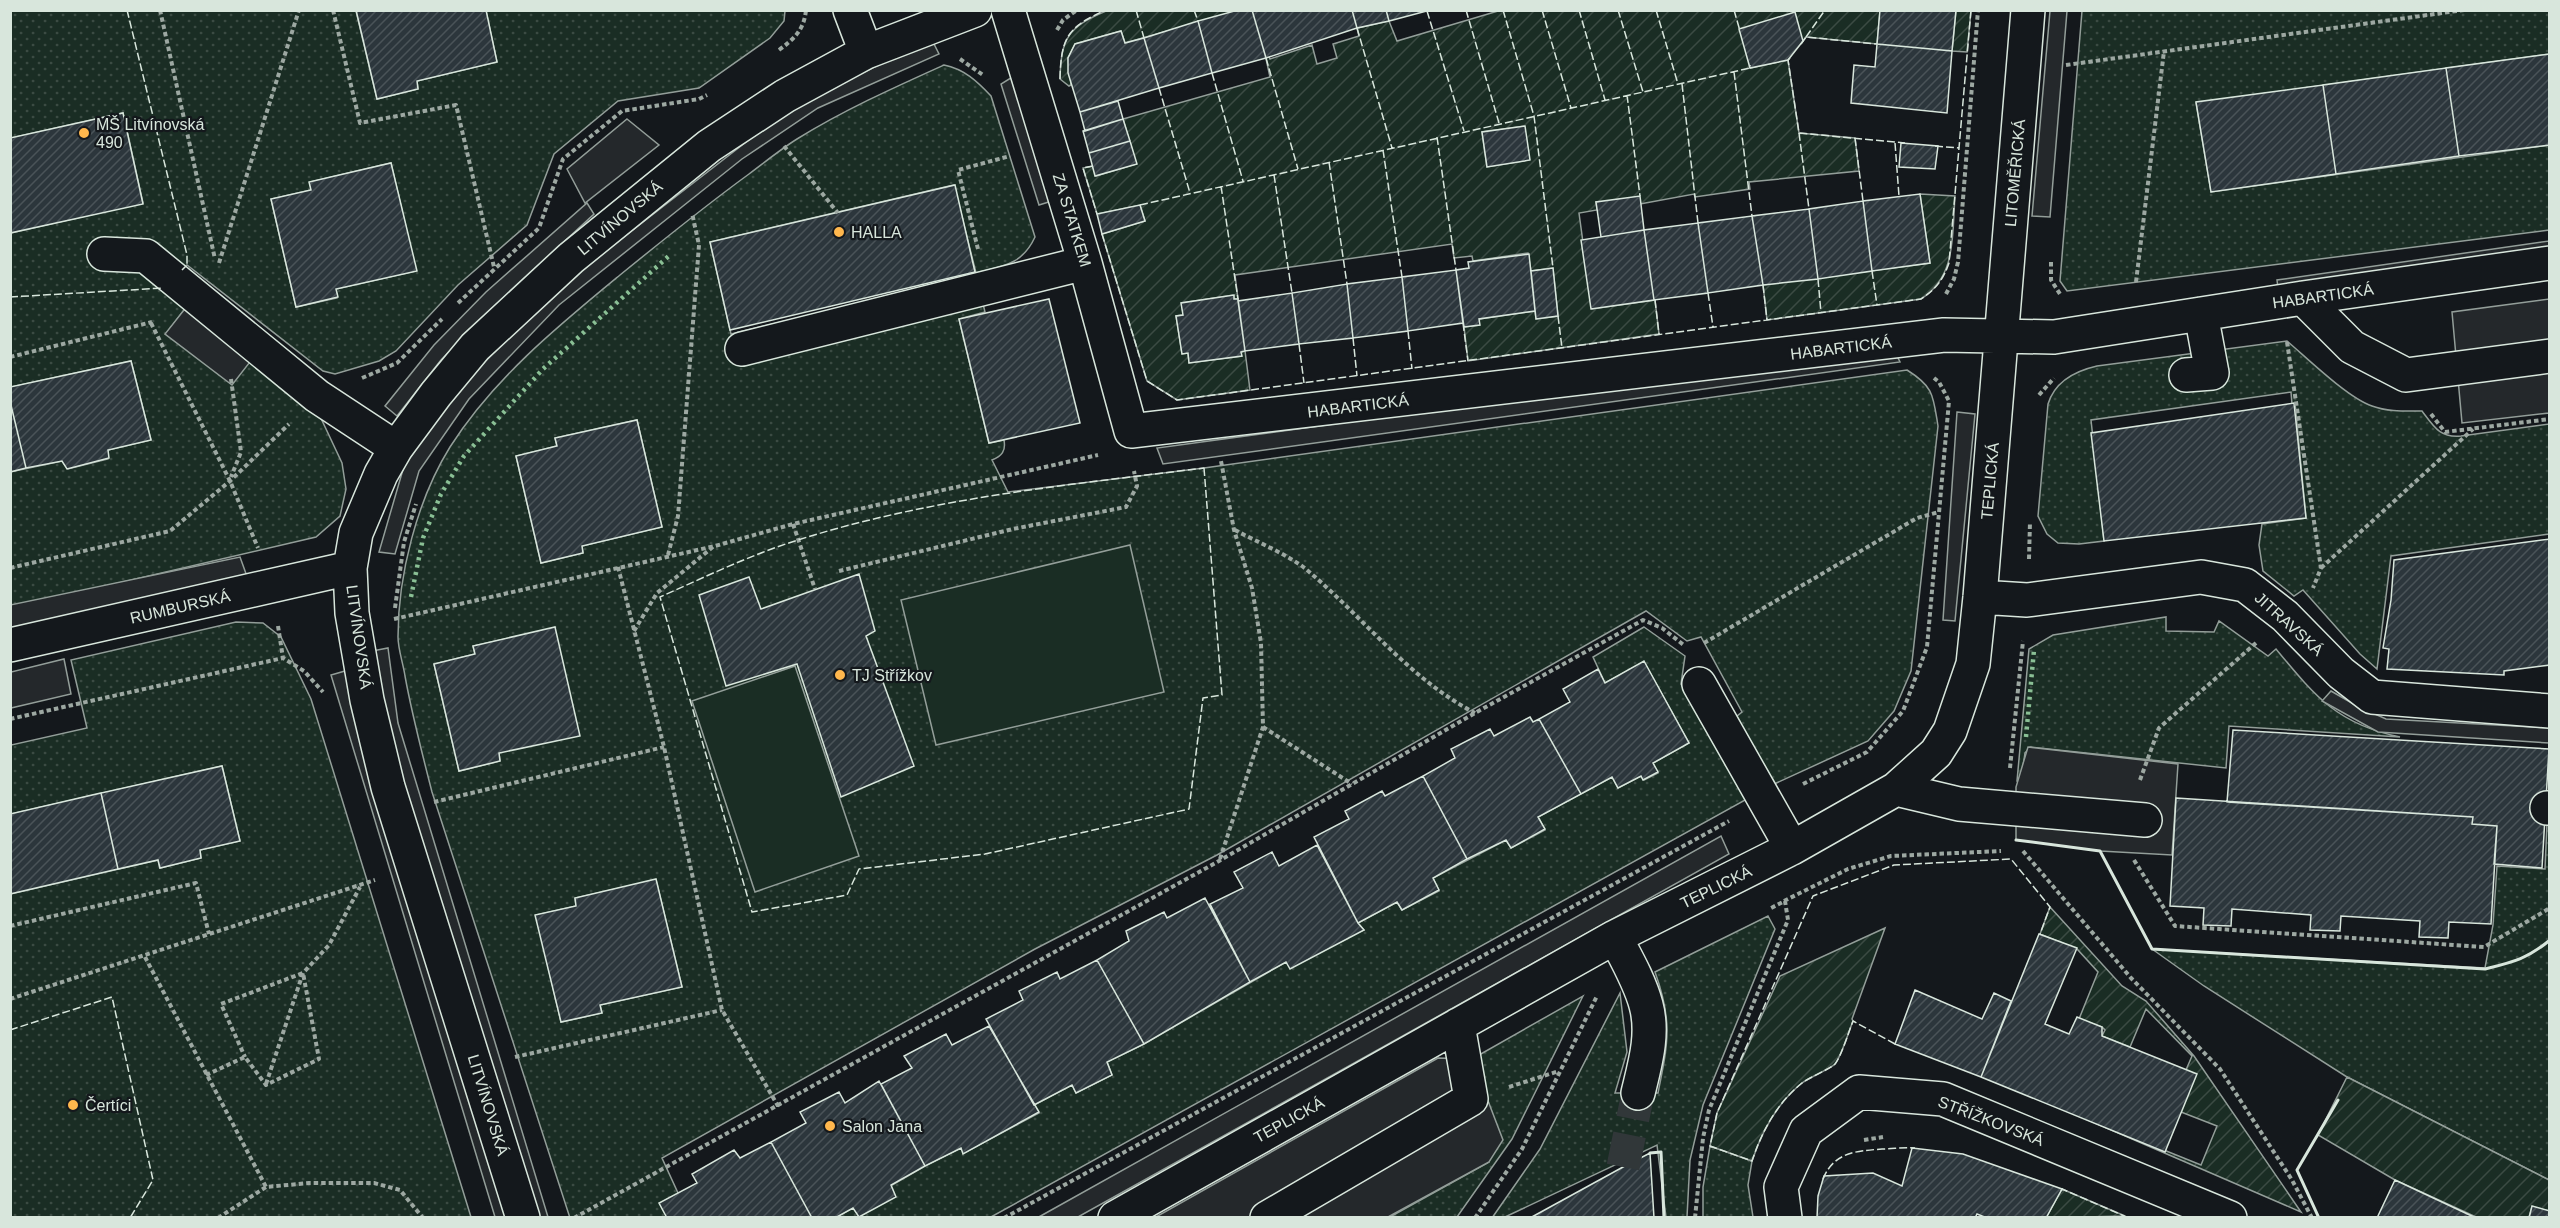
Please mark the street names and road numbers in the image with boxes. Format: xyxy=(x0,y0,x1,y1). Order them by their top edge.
street label: LITOMĚŘICKÁ xyxy=(2001,118,2028,228)
street label: ZA STATKEM xyxy=(1050,171,1094,269)
street label: LITVÍNOVSKÁ xyxy=(574,177,666,258)
street label: HABARTICKÁ xyxy=(2271,279,2375,312)
street label: HABARTICKÁ xyxy=(1789,332,1893,363)
street label: HABARTICKÁ xyxy=(1306,390,1410,421)
street label: TEPLICKÁ xyxy=(1977,441,2002,520)
street label: LITVÍNOVSKÁ xyxy=(343,584,376,690)
street label: RUMBURSKÁ xyxy=(128,586,232,627)
street label: JITRAVSKÁ xyxy=(2251,588,2328,659)
street label: TEPLICKÁ xyxy=(1677,861,1755,912)
street label: LITVÍNOVSKÁ xyxy=(465,1052,513,1158)
street label: STŘÍŽKOVSKÁ xyxy=(1936,1092,2047,1149)
street label: TEPLICKÁ xyxy=(1251,1093,1327,1146)

